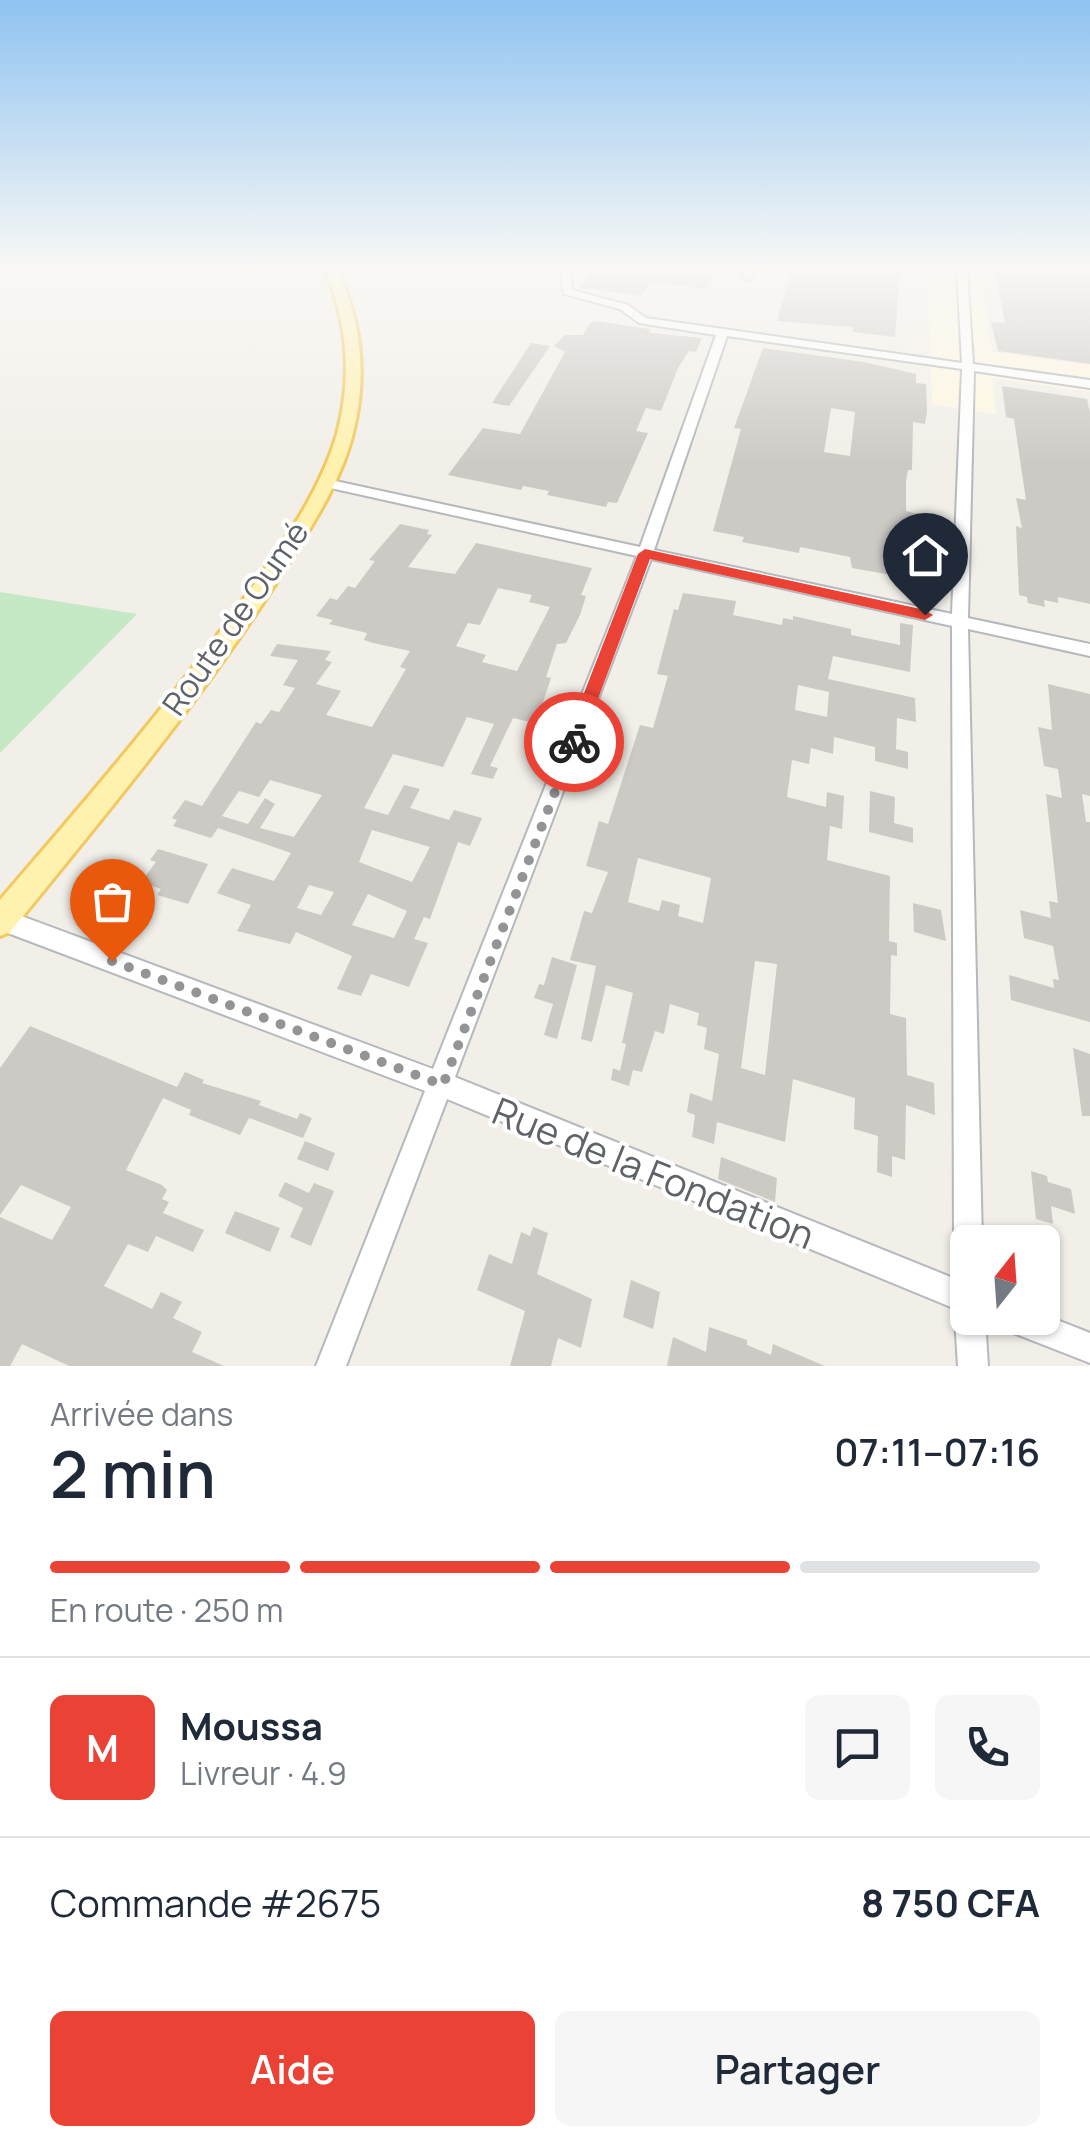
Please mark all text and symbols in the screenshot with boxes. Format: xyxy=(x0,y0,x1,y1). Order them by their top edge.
street label: Route de Oumé xyxy=(152,512,318,724)
pin xyxy=(883,513,968,616)
icon: home xyxy=(898,528,953,583)
courier xyxy=(524,692,624,792)
icon: bike xyxy=(547,715,602,770)
pin xyxy=(70,859,155,962)
icon: bag xyxy=(85,874,140,929)
street label: Rue de la Fondation xyxy=(485,1084,823,1260)
north arrow xyxy=(950,1225,1060,1335)
map controls xyxy=(950,1225,1060,1335)
text: Arrivée dans xyxy=(50,1392,233,1436)
text: 07:11–07:16 xyxy=(834,1425,1040,1477)
text: 2 min xyxy=(50,1429,216,1518)
text: En route · 250 m xyxy=(50,1588,284,1632)
button: chat xyxy=(805,1695,910,1800)
button: phone xyxy=(935,1695,1040,1800)
text: Moussa xyxy=(180,1699,323,1751)
text: M xyxy=(86,1721,119,1773)
text: Livreur · 4.9 xyxy=(180,1751,347,1795)
text: Commande #2675 xyxy=(50,1876,381,1928)
text: 8 750 CFA xyxy=(861,1876,1040,1928)
button: Aide xyxy=(50,2011,535,2126)
button: Partager xyxy=(555,2011,1040,2126)

